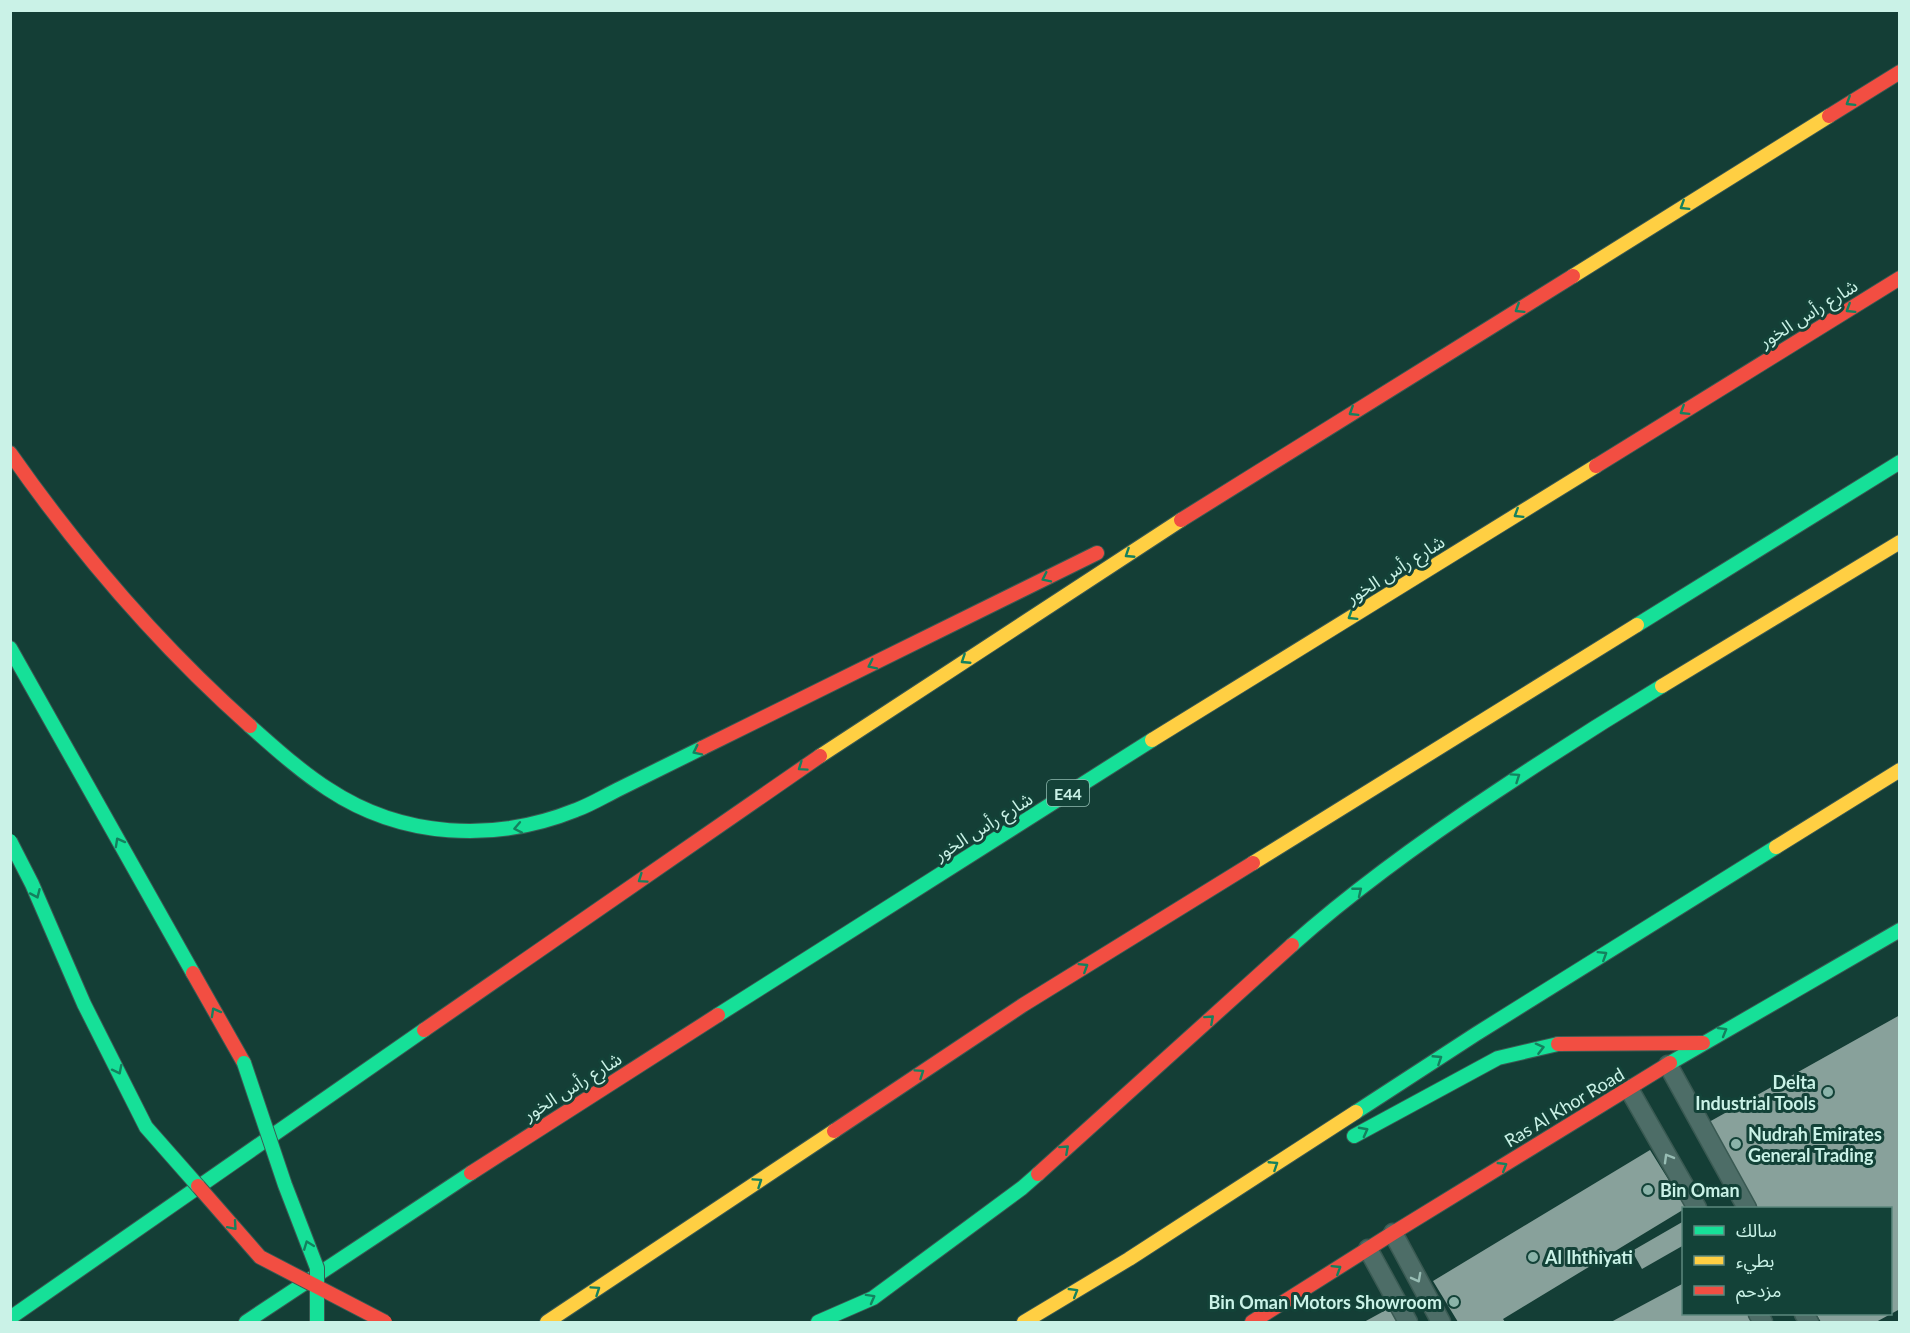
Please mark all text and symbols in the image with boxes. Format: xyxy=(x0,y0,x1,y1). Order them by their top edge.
one-way arrow xyxy=(1846,95,1856,107)
one-way arrow xyxy=(1680,198,1690,210)
street label: شارع رأس الخور xyxy=(1754,274,1863,356)
one-way arrow xyxy=(1515,301,1525,313)
one-way arrow xyxy=(1846,301,1856,313)
one-way arrow xyxy=(1680,404,1690,416)
one-way arrow xyxy=(1349,405,1360,416)
one-way arrow xyxy=(1514,506,1524,518)
street label: شارع رأس الخور xyxy=(1341,530,1450,612)
one-way arrow xyxy=(1124,547,1135,558)
one-way arrow xyxy=(1042,571,1053,582)
one-way arrow xyxy=(1348,609,1358,621)
one-way arrow xyxy=(961,653,972,664)
one-way arrow xyxy=(867,657,878,669)
one-way arrow xyxy=(692,744,703,755)
one-way arrow xyxy=(798,760,809,771)
one-way arrow xyxy=(1509,773,1520,784)
road number: E44 xyxy=(1047,780,1089,806)
street label: شارع رأس الخور xyxy=(929,787,1038,869)
one-way arrow xyxy=(514,821,524,834)
one-way arrow xyxy=(115,838,127,848)
one-way arrow xyxy=(638,872,649,883)
one-way arrow xyxy=(29,887,41,898)
one-way arrow xyxy=(1351,888,1362,899)
one-way arrow xyxy=(1596,952,1607,963)
one-way arrow xyxy=(1078,963,1088,975)
one-way arrow xyxy=(211,1007,222,1018)
one-way arrow xyxy=(1203,1015,1214,1026)
one-way arrow xyxy=(1717,1027,1727,1039)
one-way arrow xyxy=(1535,1043,1545,1056)
street label: شارع رأس الخور xyxy=(518,1047,627,1129)
one-way arrow xyxy=(1431,1055,1442,1066)
street label: Ras Al Khor Road xyxy=(1500,1063,1628,1151)
one-way arrow xyxy=(111,1064,122,1075)
one-way arrow xyxy=(914,1069,924,1081)
place label: Delta Industrial Tools xyxy=(1695,1071,1816,1114)
marker: Delta Industrial Tools xyxy=(1821,1085,1835,1099)
place label: Nudrah Emirates General Trading xyxy=(1748,1123,1882,1166)
one-way arrow xyxy=(1358,1127,1369,1138)
marker: Nudrah Emirates General Trading xyxy=(1729,1137,1743,1151)
one-way arrow xyxy=(1058,1145,1069,1156)
one-way arrow xyxy=(1664,1154,1676,1164)
one-way arrow xyxy=(1267,1161,1278,1172)
one-way arrow xyxy=(1497,1161,1507,1173)
one-way arrow xyxy=(751,1178,762,1189)
place label: Bin Oman xyxy=(1660,1179,1740,1201)
marker: Bin Oman xyxy=(1641,1183,1655,1197)
legend xyxy=(1682,1207,1892,1315)
text: سالك xyxy=(1736,1219,1777,1241)
one-way arrow xyxy=(226,1220,237,1230)
one-way arrow xyxy=(302,1240,315,1250)
place label: Al Ihthiyati xyxy=(1544,1246,1633,1268)
text: بطيء xyxy=(1736,1249,1774,1274)
marker: Al Ihthiyati xyxy=(1526,1250,1540,1264)
one-way arrow xyxy=(1331,1265,1342,1276)
one-way arrow xyxy=(1410,1271,1421,1282)
text: مزدحم xyxy=(1736,1279,1781,1304)
one-way arrow xyxy=(589,1286,600,1297)
one-way arrow xyxy=(1068,1288,1078,1300)
place label: Bin Oman Motors Showroom xyxy=(1209,1291,1442,1313)
one-way arrow xyxy=(865,1294,875,1305)
marker: Bin Oman Motors Showroom xyxy=(1447,1295,1461,1309)

